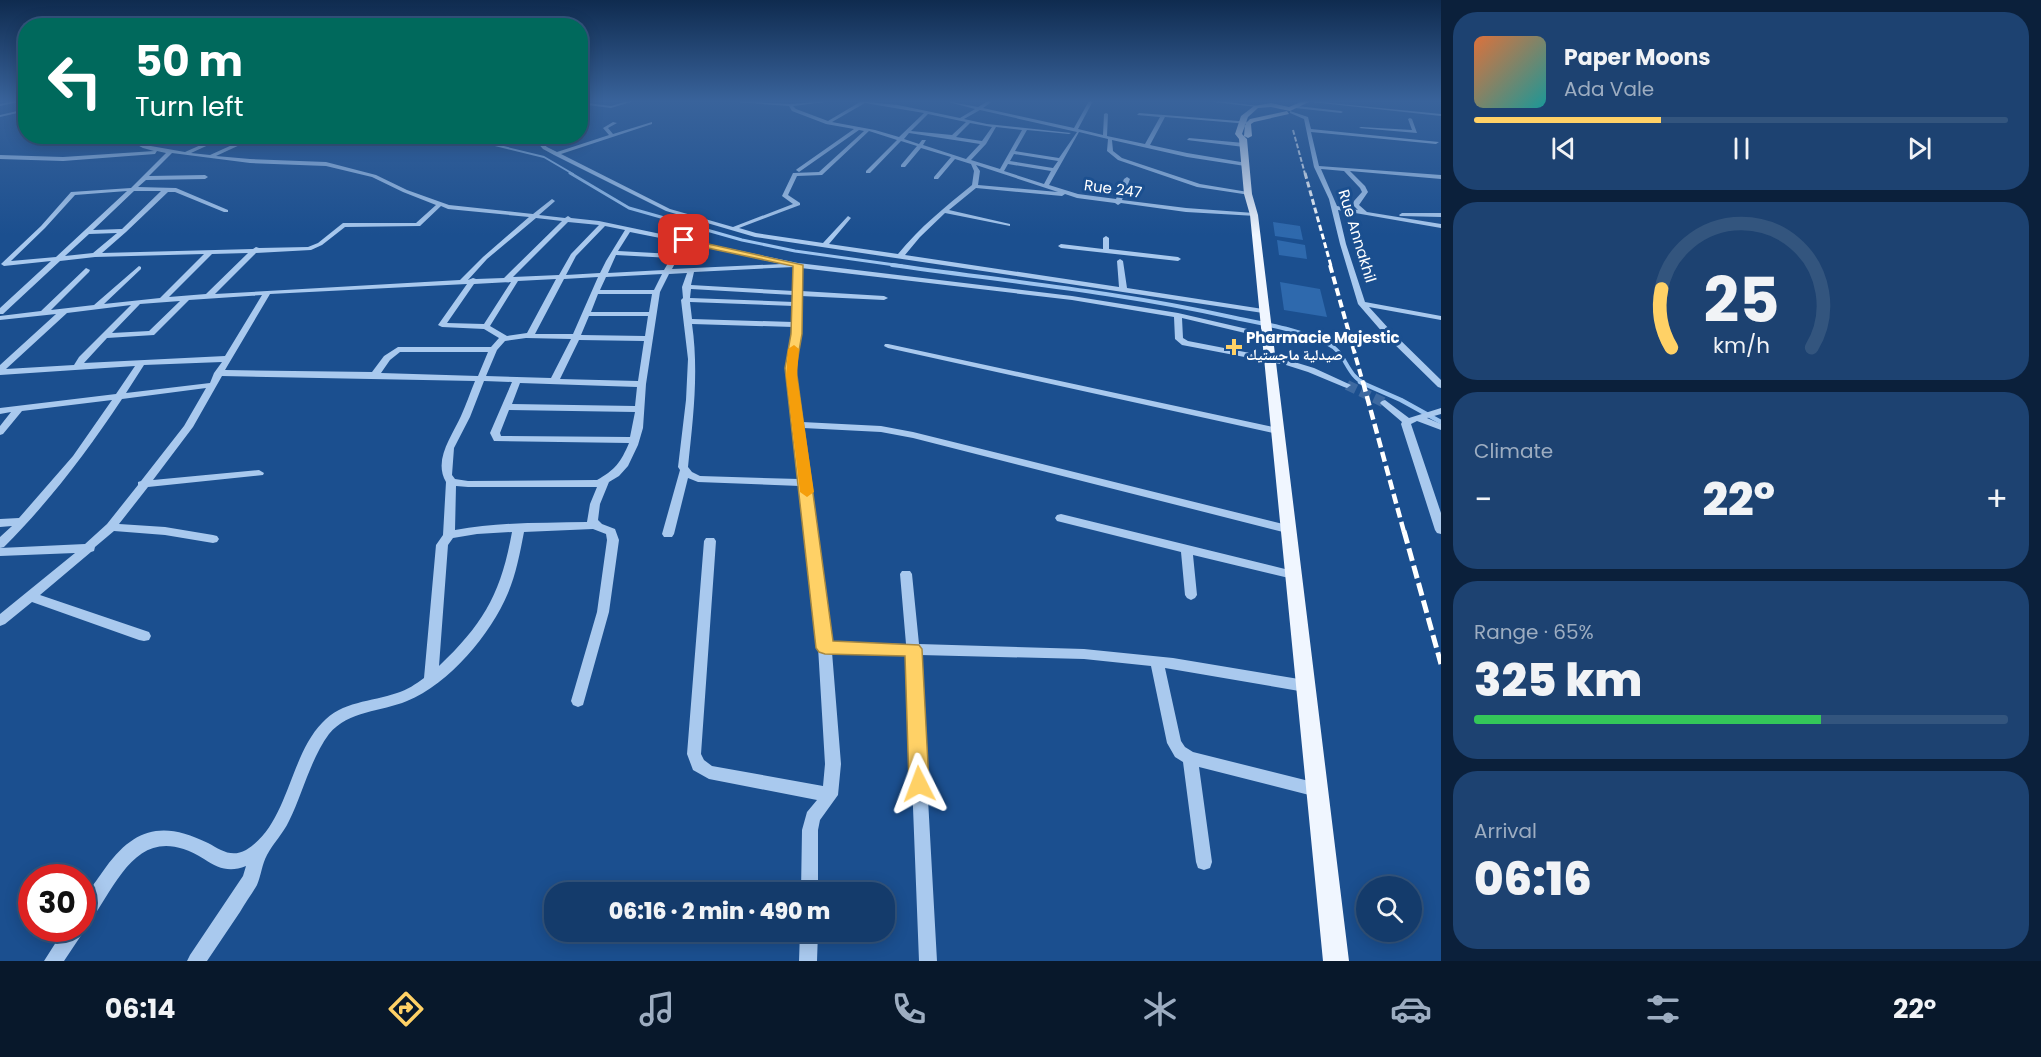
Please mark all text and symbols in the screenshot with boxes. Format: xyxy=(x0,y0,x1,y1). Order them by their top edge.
text: 50 m xyxy=(135,32,243,91)
icon: left xyxy=(36,42,114,120)
text: Paper Moons xyxy=(1564,42,1711,73)
text: Ada Vale xyxy=(1564,75,1654,103)
text: Turn left xyxy=(135,88,244,125)
icon: previous xyxy=(1547,132,1580,165)
icon: pause xyxy=(1725,132,1758,165)
icon: next xyxy=(1903,132,1936,165)
street label: Rue 247 xyxy=(1083,174,1143,203)
street label: Rue Annakhil xyxy=(1333,187,1382,285)
pin xyxy=(658,214,709,265)
icon: arrive xyxy=(667,223,700,256)
text: 25 xyxy=(1703,256,1779,344)
place label: Pharmacie Majestic صيدلية ماجستيك xyxy=(1246,327,1400,365)
text: km/h xyxy=(1712,330,1770,361)
marker: Pharmacie Majestic صيدلية ماجستيك xyxy=(1227,340,1241,354)
text: Climate xyxy=(1474,437,1553,465)
text: 22° xyxy=(1702,468,1775,531)
text: − xyxy=(1474,476,1492,523)
text: + xyxy=(1985,476,2008,523)
text: Range · 65% xyxy=(1474,618,1594,646)
text: 325 km xyxy=(1474,649,1642,712)
position arrow xyxy=(887,752,951,816)
text: Arrival xyxy=(1474,817,1537,845)
text: 06:16 xyxy=(1474,848,1592,911)
speed limit sign: 30 xyxy=(18,864,96,942)
map controls xyxy=(1356,876,1422,942)
button: search xyxy=(1356,876,1422,942)
text: 06:16 · 2 min · 490 m xyxy=(609,896,830,927)
icon: directions xyxy=(385,988,427,1030)
icon: music xyxy=(636,988,678,1030)
icon: phone xyxy=(888,988,930,1030)
icon: climate xyxy=(1139,988,1181,1030)
icon: car xyxy=(1390,988,1432,1030)
icon: filters xyxy=(1642,988,1684,1030)
text: 06:14 xyxy=(105,990,176,1027)
text: 22° xyxy=(1893,990,1936,1027)

